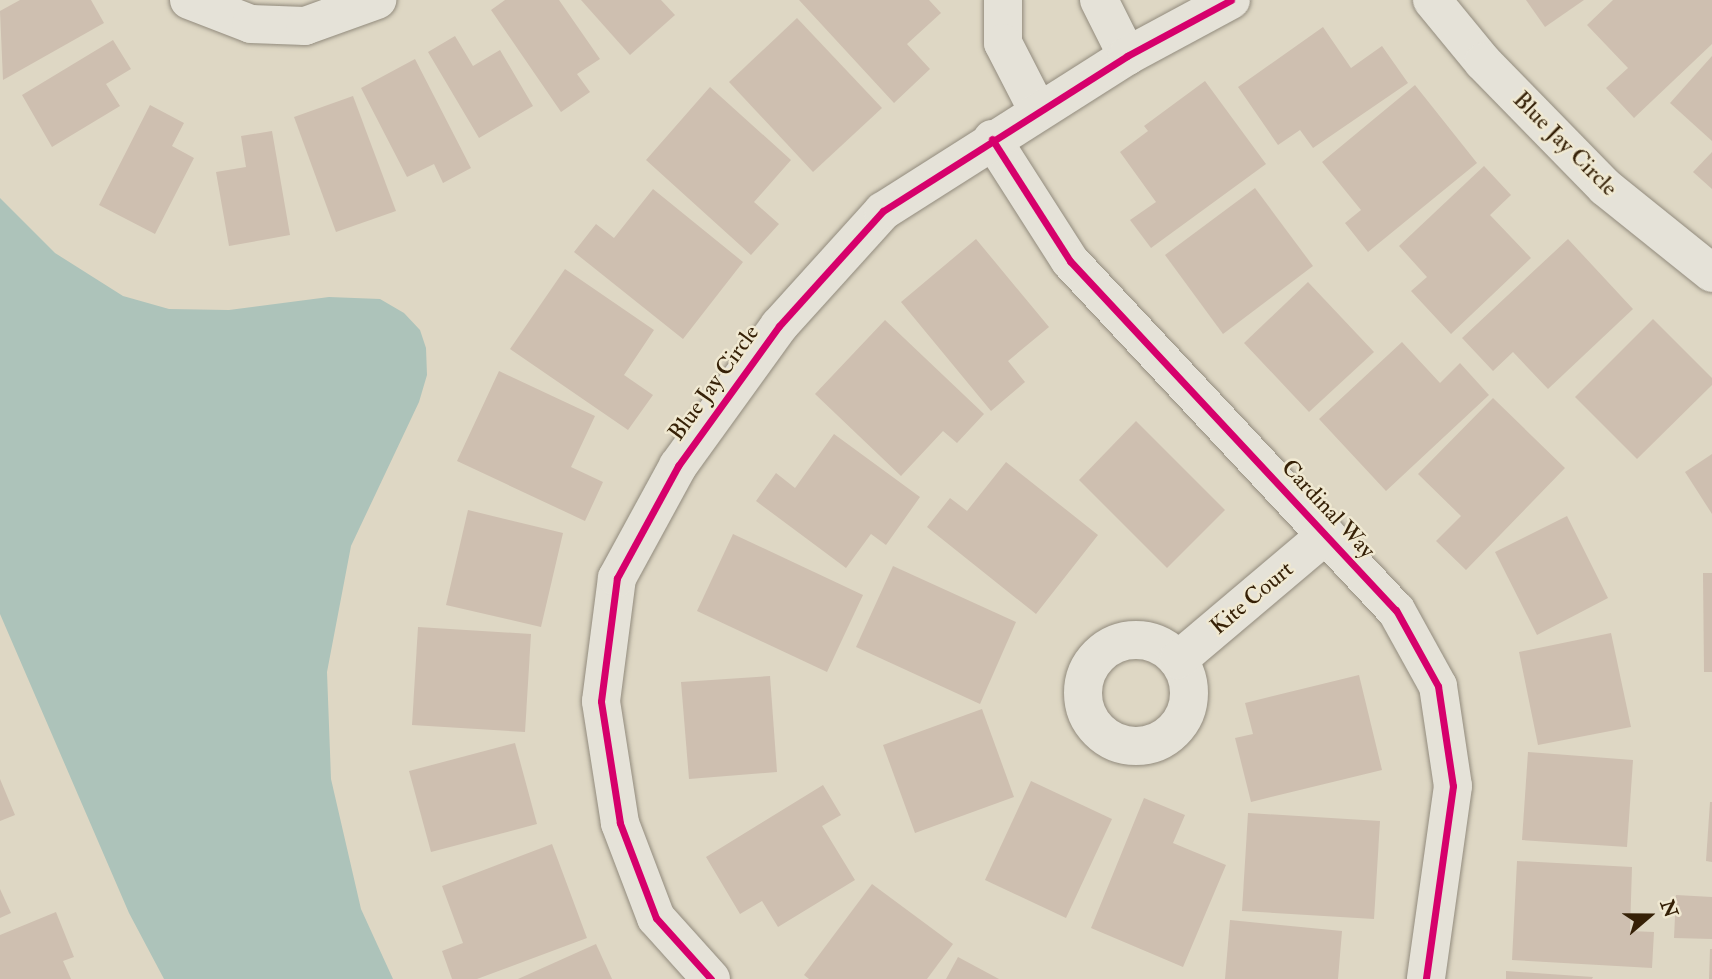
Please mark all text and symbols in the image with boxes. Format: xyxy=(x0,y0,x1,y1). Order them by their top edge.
street label: Blue Jay Circle xyxy=(1507,86,1623,202)
street label: Blue Jay Circle xyxy=(663,320,765,446)
street label: Cardinal Way xyxy=(1275,454,1381,564)
street label: Kite Court xyxy=(1205,555,1299,641)
north arrow xyxy=(1614,881,1684,951)
text: N xyxy=(1655,897,1683,921)

